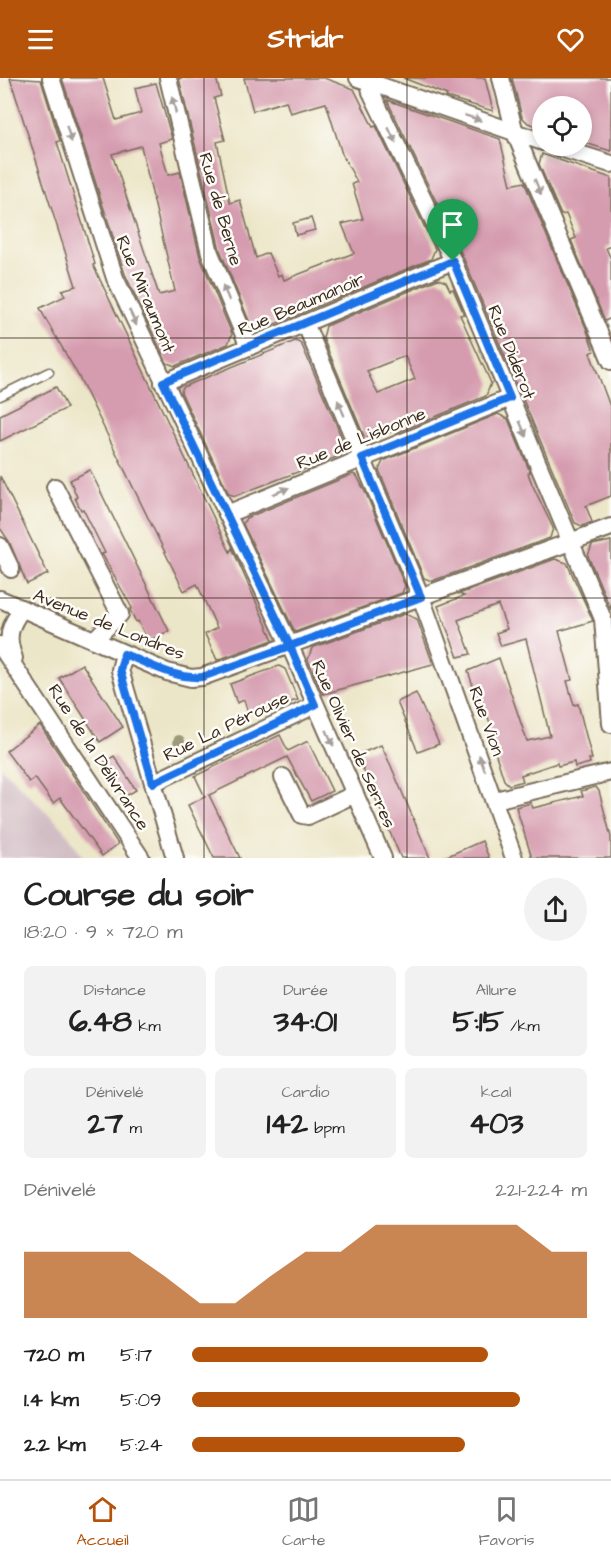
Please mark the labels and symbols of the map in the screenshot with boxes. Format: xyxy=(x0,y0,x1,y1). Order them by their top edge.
one-way arrow xyxy=(169,96,179,114)
one-way arrow xyxy=(464,114,482,124)
one-way arrow xyxy=(65,125,74,143)
one-way arrow xyxy=(387,127,397,144)
street label: Rue de Berne xyxy=(192,150,249,269)
one-way arrow xyxy=(533,178,543,196)
pin xyxy=(427,199,478,261)
street label: Rue Miraumont xyxy=(110,232,182,357)
street label: Rue Beaumanoir xyxy=(234,267,368,342)
one-way arrow xyxy=(221,283,231,301)
street label: Rue Diderot xyxy=(481,301,542,404)
one-way arrow xyxy=(128,309,137,326)
one-way arrow xyxy=(336,399,345,417)
street label: Rue de Lisbonne xyxy=(293,401,430,476)
one-way arrow xyxy=(518,420,527,437)
one-way arrow xyxy=(273,486,291,496)
street label: Avenue de Londres xyxy=(29,583,188,666)
street label: Rue Olivier de Serres xyxy=(305,656,402,832)
street label: Rue de la Délivrance xyxy=(42,679,155,836)
street label: Rue Vion xyxy=(462,683,511,759)
street label: Rue La Pérouse xyxy=(159,685,293,768)
one-way arrow xyxy=(326,729,335,747)
one-way arrow xyxy=(476,754,486,772)

